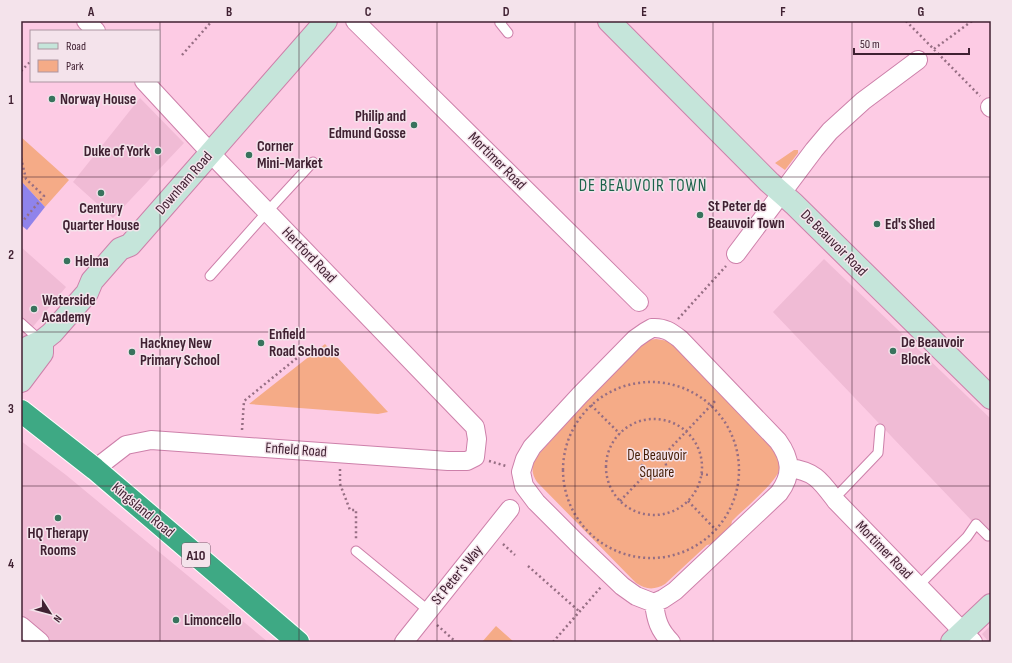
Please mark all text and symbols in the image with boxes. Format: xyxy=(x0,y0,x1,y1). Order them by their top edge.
text: A xyxy=(87,4,95,20)
text: B xyxy=(226,4,232,20)
text: C xyxy=(365,4,372,20)
text: D xyxy=(503,4,510,20)
text: E xyxy=(641,4,647,20)
text: F xyxy=(780,4,786,20)
text: G xyxy=(918,4,925,20)
legend xyxy=(30,30,160,82)
scale bar xyxy=(854,30,969,56)
text: 50 m xyxy=(860,37,880,52)
text: Road xyxy=(66,39,86,54)
text: Park xyxy=(66,59,84,74)
place label: Norway House xyxy=(60,90,136,109)
text: 1 xyxy=(8,92,14,108)
marker: Norway House xyxy=(47,94,57,104)
place label: Philip and Edmund Gosse xyxy=(329,107,406,143)
marker: Philip and Edmund Gosse xyxy=(409,120,419,130)
street label: Mortimer Road xyxy=(464,128,530,194)
place label: Corner Mini-Market xyxy=(257,137,323,173)
place label: Duke of York xyxy=(84,142,151,161)
marker: Duke of York xyxy=(153,146,163,156)
street label: Downham Road xyxy=(151,147,217,219)
marker: Corner Mini-Market xyxy=(244,150,254,160)
district label: DE BEAUVOIR TOWN xyxy=(579,176,707,196)
marker: Century Quarter House xyxy=(96,188,106,198)
place label: St Peter de Beauvoir Town xyxy=(708,197,785,233)
place label: Century Quarter House xyxy=(63,199,139,235)
street label: De Beauvoir Road xyxy=(797,206,871,280)
marker: St Peter de Beauvoir Town xyxy=(695,210,705,220)
place label: Ed's Shed xyxy=(885,215,935,234)
marker: Ed's Shed xyxy=(872,219,882,229)
street label: Hertford Road xyxy=(278,223,340,287)
text: 2 xyxy=(8,247,14,263)
place label: Helma xyxy=(75,252,109,271)
marker: Helma xyxy=(62,256,72,266)
place label: Waterside Academy xyxy=(41,291,96,327)
marker: Waterside Academy xyxy=(29,304,39,314)
place label: Enfield Road Schools xyxy=(269,325,340,361)
place label: De Beauvoir Block xyxy=(901,333,964,369)
place label: Hackney New Primary School xyxy=(140,334,220,370)
marker: Enfield Road Schools xyxy=(256,338,266,348)
marker: De Beauvoir Block xyxy=(888,346,898,356)
marker: Hackney New Primary School xyxy=(127,347,137,357)
text: 3 xyxy=(8,401,14,417)
street label: Enfield Road xyxy=(265,438,327,462)
park label: De Beauvoir Square xyxy=(627,446,687,482)
street label: Kingsland Road xyxy=(108,478,178,542)
marker: HQ Therapy Rooms xyxy=(53,513,63,523)
street label: Mortimer Road xyxy=(851,517,917,583)
place label: HQ Therapy Rooms xyxy=(28,524,89,560)
street label: St Peter's Way xyxy=(427,541,487,609)
road number: A10 xyxy=(182,543,210,567)
text: 4 xyxy=(8,556,14,572)
north arrow xyxy=(30,593,70,633)
place label: Limoncello xyxy=(184,611,241,630)
text: N xyxy=(51,612,65,625)
marker: Limoncello xyxy=(171,615,181,625)

